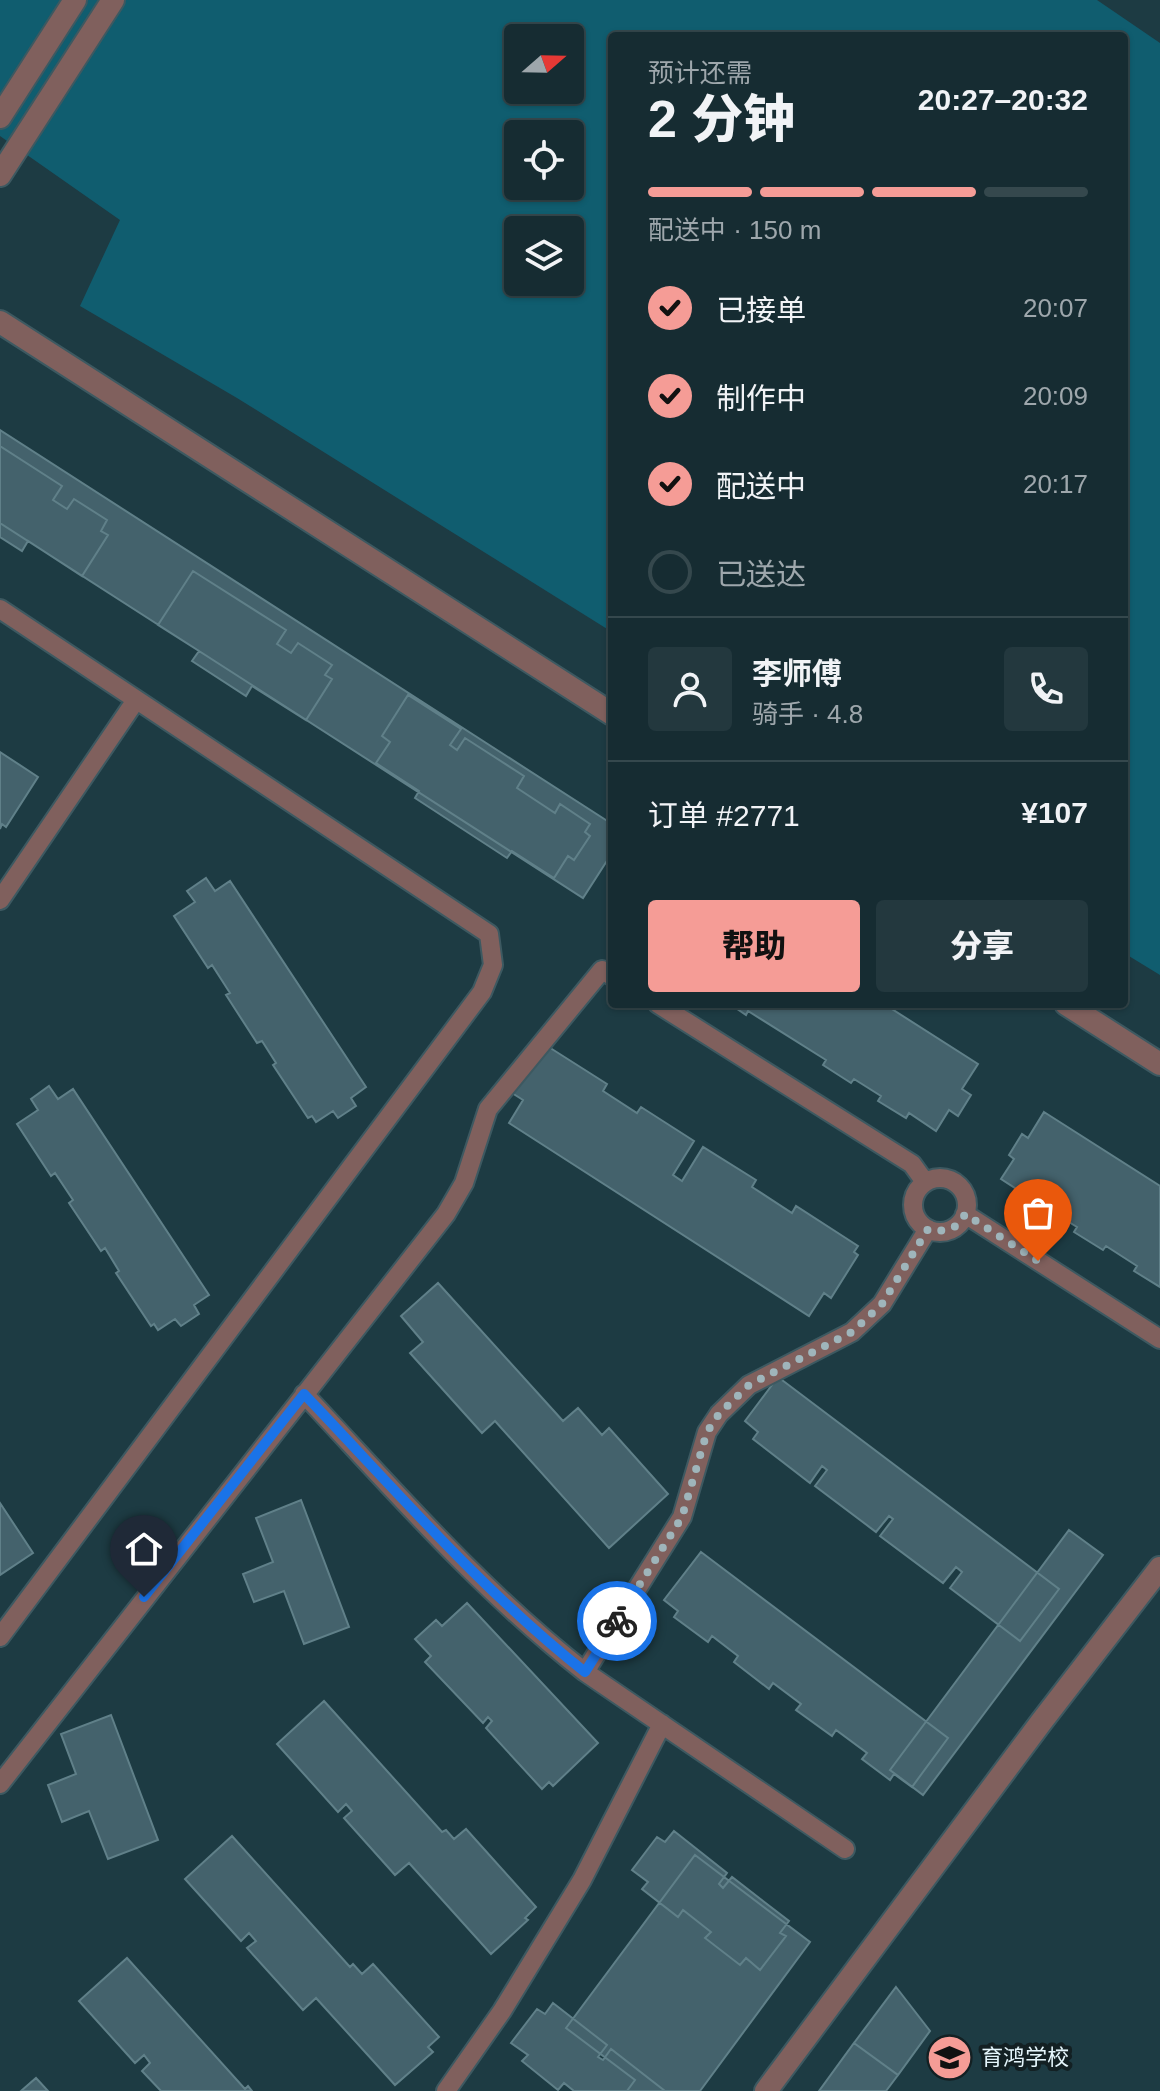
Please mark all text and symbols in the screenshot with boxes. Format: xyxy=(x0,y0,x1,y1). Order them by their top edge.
north arrow xyxy=(504,24,584,104)
map controls xyxy=(504,24,584,296)
text: 预计还需 xyxy=(648,58,752,88)
text: 20:27–20:32 xyxy=(918,83,1088,116)
text: 2 分钟 xyxy=(648,90,795,148)
button: locate xyxy=(504,120,584,200)
text: 配送中 · 150 m xyxy=(648,215,821,245)
button: layers xyxy=(504,216,584,296)
icon: check xyxy=(648,286,692,330)
text: 20:07 xyxy=(1023,293,1088,323)
text: 已接单 xyxy=(716,294,806,327)
icon: check xyxy=(648,374,692,418)
text: 20:09 xyxy=(1023,381,1088,411)
text: 制作中 xyxy=(716,382,806,415)
icon: check xyxy=(648,462,692,506)
text: 20:17 xyxy=(1023,469,1088,499)
text: 配送中 xyxy=(716,470,806,503)
text: 已送达 xyxy=(716,558,806,591)
button: person xyxy=(648,647,732,731)
button: phone xyxy=(1004,647,1088,731)
text: 李师傅 xyxy=(752,657,842,690)
text: 骑手 · 4.8 xyxy=(752,699,863,729)
text: ¥107 xyxy=(1021,796,1088,829)
text: 订单 #2771 xyxy=(648,799,800,832)
button: 帮助 xyxy=(648,900,860,992)
button: 分享 xyxy=(876,900,1088,992)
pin xyxy=(1004,1179,1072,1261)
icon: bag xyxy=(1016,1191,1060,1235)
pin xyxy=(110,1515,178,1597)
icon: home xyxy=(122,1527,166,1571)
courier xyxy=(577,1581,657,1661)
icon: bike xyxy=(595,1599,639,1643)
school or university icon: 育鸿学校 xyxy=(926,2033,974,2081)
place label: 育鸿学校 xyxy=(981,2045,1069,2070)

